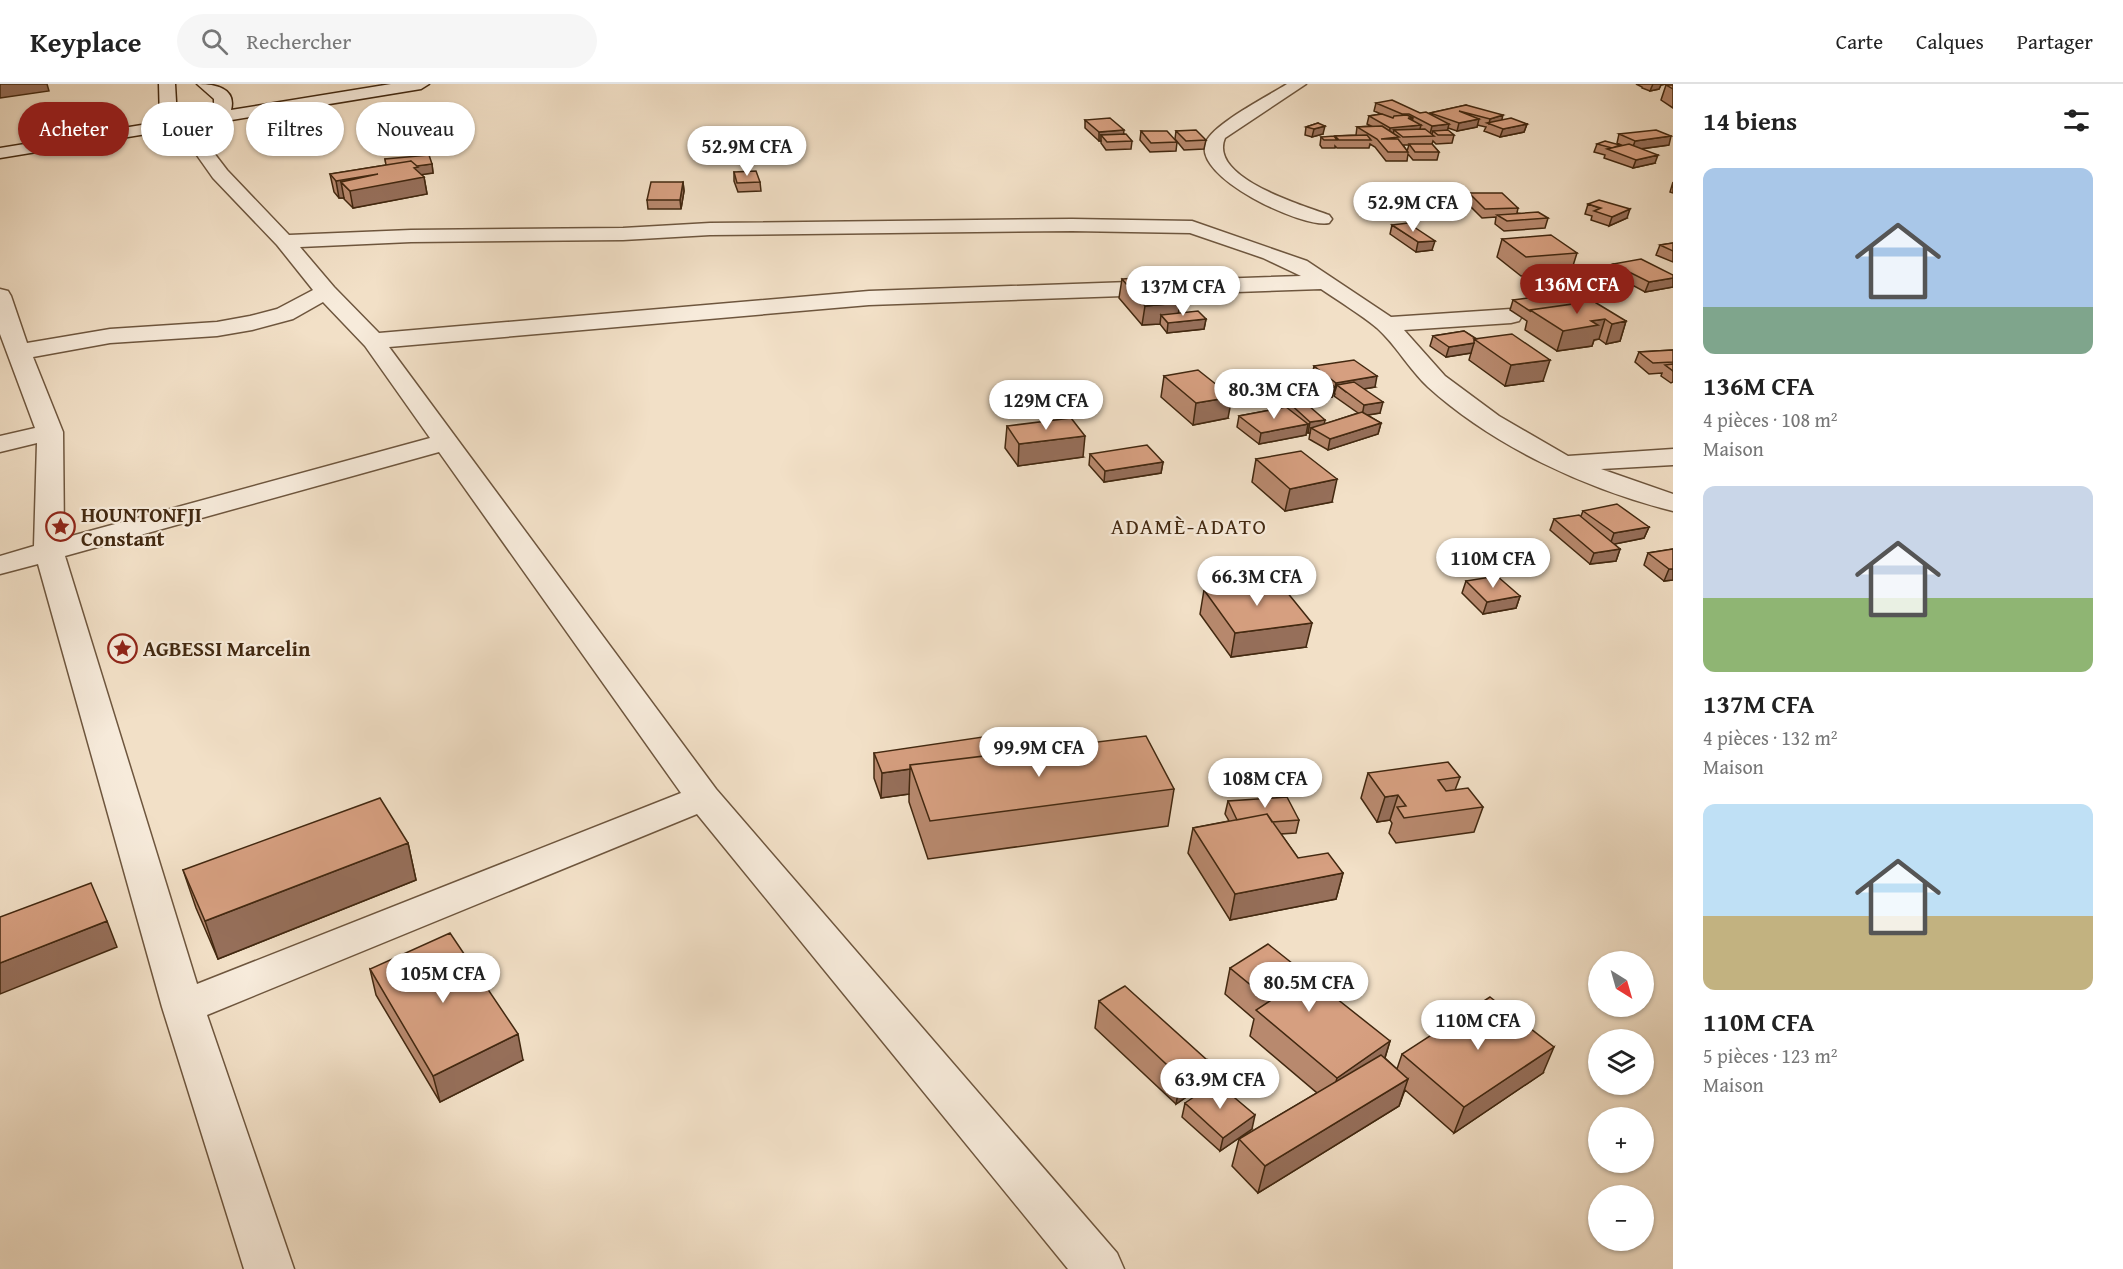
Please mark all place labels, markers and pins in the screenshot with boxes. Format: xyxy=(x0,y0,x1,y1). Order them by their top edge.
pin: 52.9M CFA xyxy=(678,126,816,177)
pin: 52.9M CFA xyxy=(1344,182,1482,233)
pin: 136M CFA xyxy=(1515,264,1639,315)
pin: 137M CFA xyxy=(1121,266,1245,317)
pin: 80.3M CFA xyxy=(1205,369,1343,420)
pin: 129M CFA xyxy=(984,380,1108,431)
place label: HOUNTONFJI Constant xyxy=(81,499,202,554)
place icon: HOUNTONFJI Constant xyxy=(44,511,76,543)
pin: 110M CFA xyxy=(1431,538,1555,589)
pin: 66.3M CFA xyxy=(1188,556,1326,607)
place icon: AGBESSI Marcelin xyxy=(106,633,138,665)
place label: AGBESSI Marcelin xyxy=(143,633,311,664)
pin: 99.9M CFA xyxy=(970,727,1108,778)
pin: 108M CFA xyxy=(1203,758,1327,809)
pin: 105M CFA xyxy=(381,953,505,1004)
pin: 80.5M CFA xyxy=(1240,962,1378,1013)
pin: 110M CFA xyxy=(1416,1000,1540,1051)
pin: 63.9M CFA xyxy=(1151,1059,1289,1110)

